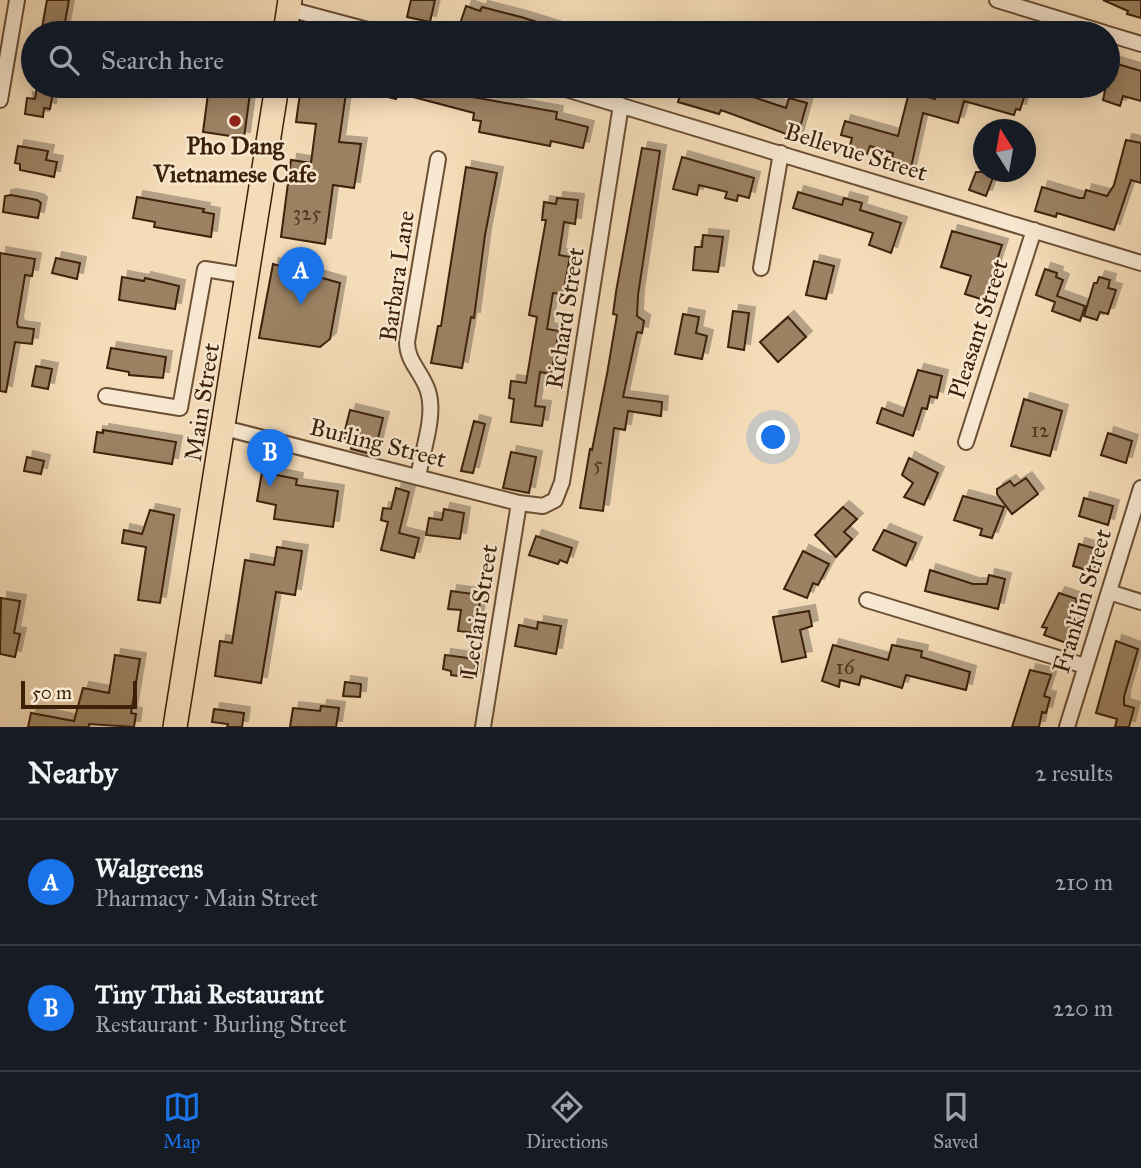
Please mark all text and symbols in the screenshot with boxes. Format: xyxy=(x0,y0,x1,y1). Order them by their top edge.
search box xyxy=(21,21,1120,98)
icon: search xyxy=(45,41,83,79)
text: Search here xyxy=(101,44,224,76)
marker: Pho Dang Vietnamese Cafe xyxy=(227,113,243,129)
street label: Bellevue Street xyxy=(781,116,932,188)
north arrow xyxy=(973,119,1036,182)
place label: Pho Dang Vietnamese Cafe xyxy=(152,131,317,189)
house number: 325 xyxy=(293,200,321,226)
street label: Barbara Lane xyxy=(373,209,421,343)
street label: Richard Street xyxy=(539,245,591,391)
pin: A xyxy=(278,247,324,305)
street label: Pleasant Street xyxy=(941,255,1015,403)
street label: Main Street xyxy=(178,340,226,463)
street label: Burling Street xyxy=(307,412,450,475)
house number: 12 xyxy=(1031,417,1050,443)
your location xyxy=(756,420,790,454)
pin: B xyxy=(247,429,293,487)
house number: 5 xyxy=(593,451,603,477)
street label: Franklin Street xyxy=(1046,525,1118,677)
street label: Leclair Street xyxy=(454,542,504,680)
house number: 16 xyxy=(835,654,856,680)
scale bar xyxy=(21,678,136,710)
text: 50 m xyxy=(32,681,72,704)
text: Nearby xyxy=(28,755,118,791)
text: 2 results xyxy=(1035,759,1113,787)
text: Walgreens xyxy=(95,852,203,884)
text: A xyxy=(43,868,59,896)
text: 210 m xyxy=(1055,868,1113,896)
text: Pharmacy · Main Street xyxy=(95,884,318,912)
text: Tiny Thai Restaurant xyxy=(95,978,324,1010)
text: B xyxy=(43,994,59,1022)
text: 220 m xyxy=(1053,994,1113,1022)
text: Restaurant · Burling Street xyxy=(95,1010,347,1038)
tab: Map xyxy=(163,1088,201,1153)
tab: Directions xyxy=(526,1088,608,1153)
tab: Saved xyxy=(933,1088,978,1153)

